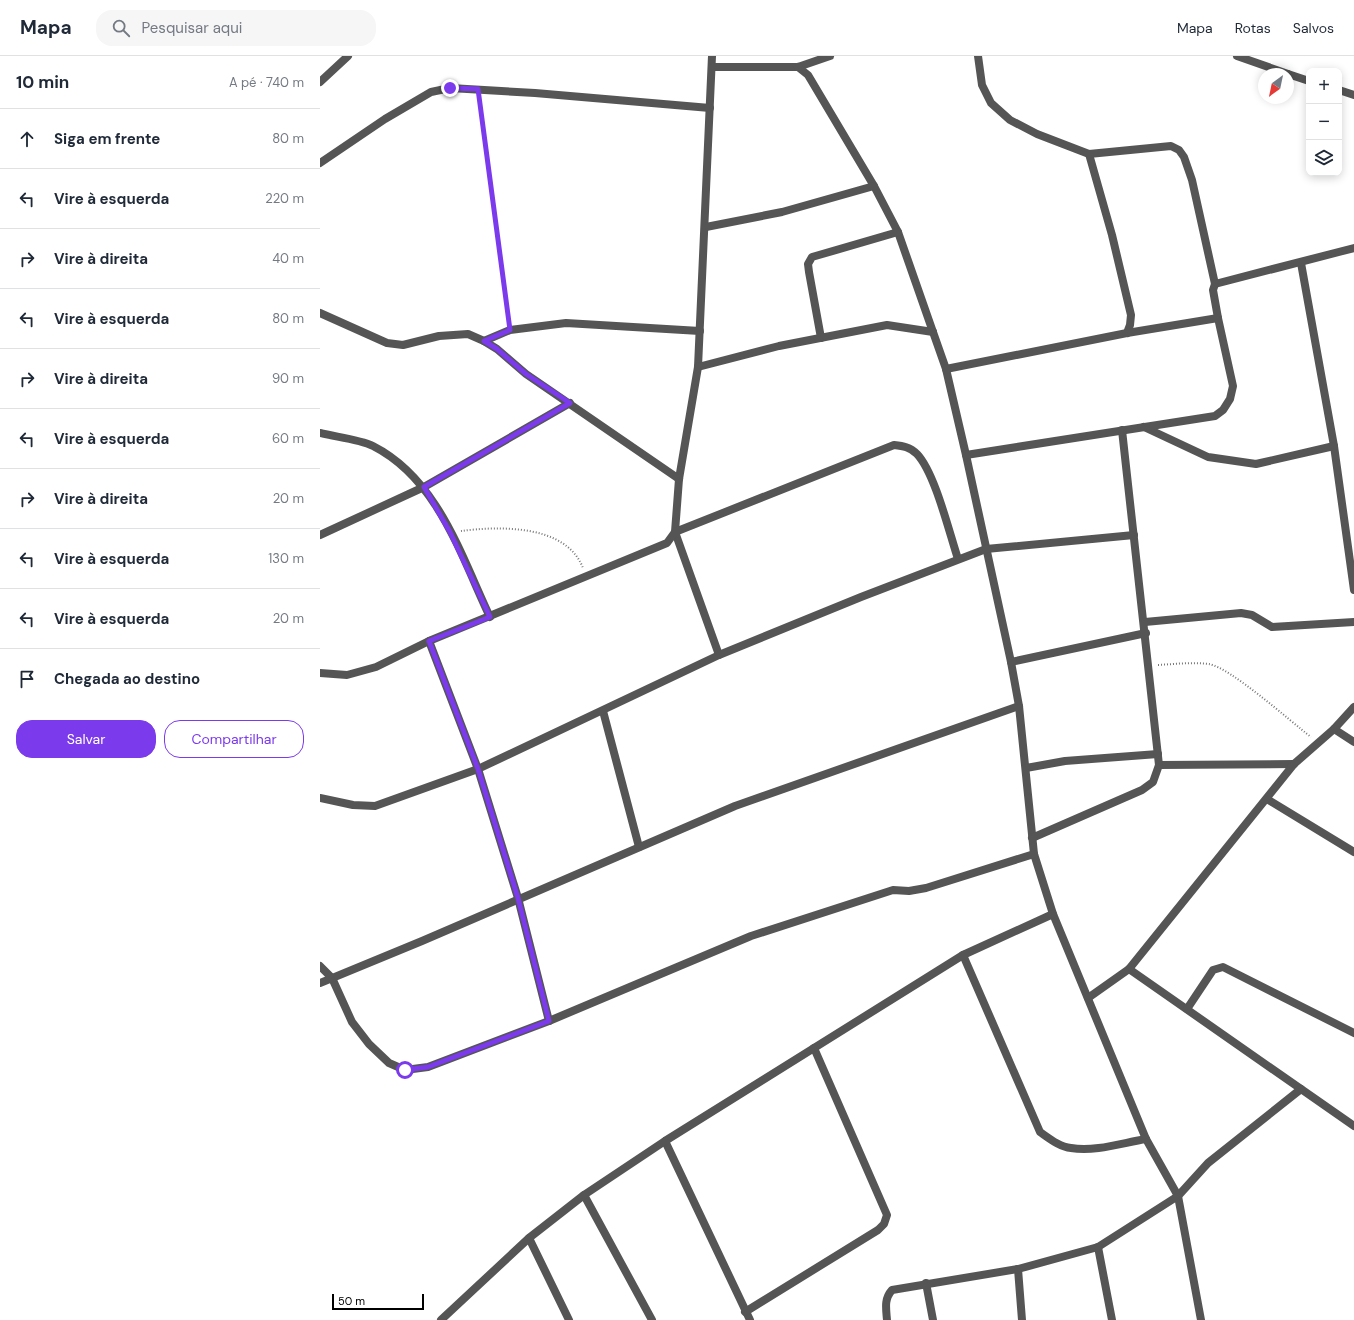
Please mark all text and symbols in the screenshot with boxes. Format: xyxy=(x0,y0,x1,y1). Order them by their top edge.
search box xyxy=(96,10,376,46)
text: Mapa xyxy=(20,15,72,40)
icon: search xyxy=(110,17,132,39)
text: Pesquisar aqui xyxy=(142,18,242,38)
text: Mapa xyxy=(1177,19,1213,37)
text: Rotas xyxy=(1235,19,1271,37)
text: Salvos xyxy=(1293,19,1334,37)
north arrow xyxy=(1258,68,1294,104)
map controls xyxy=(1306,68,1342,176)
button: + xyxy=(1306,68,1342,104)
text: 10 min xyxy=(16,71,69,93)
text: A pé · 740 m xyxy=(229,74,304,91)
route end xyxy=(441,79,459,97)
button: − xyxy=(1306,104,1342,140)
icon: ahead xyxy=(16,128,38,150)
text: Siga em frente xyxy=(54,129,160,149)
text: 80 m xyxy=(272,130,304,147)
button: layers xyxy=(1306,140,1342,176)
icon: left xyxy=(16,188,38,210)
text: Vire à esquerda xyxy=(54,189,169,209)
text: 220 m xyxy=(265,190,304,207)
icon: right xyxy=(16,248,38,270)
text: Vire à direita xyxy=(54,249,148,269)
text: 40 m xyxy=(272,250,304,267)
icon: left xyxy=(16,308,38,330)
text: Vire à esquerda xyxy=(54,309,169,329)
text: 80 m xyxy=(272,310,304,327)
icon: right xyxy=(16,368,38,390)
text: Vire à direita xyxy=(54,369,148,389)
text: 90 m xyxy=(272,370,304,387)
icon: left xyxy=(16,428,38,450)
text: Vire à esquerda xyxy=(54,429,169,449)
text: 60 m xyxy=(272,430,304,447)
icon: right xyxy=(16,488,38,510)
text: Vire à direita xyxy=(54,489,148,509)
text: 20 m xyxy=(273,490,304,507)
icon: left xyxy=(16,548,38,570)
text: Vire à esquerda xyxy=(54,549,169,569)
text: 130 m xyxy=(268,550,304,567)
icon: left xyxy=(16,608,38,630)
text: Vire à esquerda xyxy=(54,609,169,629)
text: 20 m xyxy=(273,610,304,627)
icon: arrive xyxy=(16,668,38,690)
text: Chegada ao destino xyxy=(54,669,200,689)
button: Salvar xyxy=(16,720,156,758)
button: Compartilhar xyxy=(164,720,304,758)
route start xyxy=(396,1061,414,1079)
scale bar xyxy=(332,1292,424,1311)
text: 50 m xyxy=(338,1294,365,1308)

